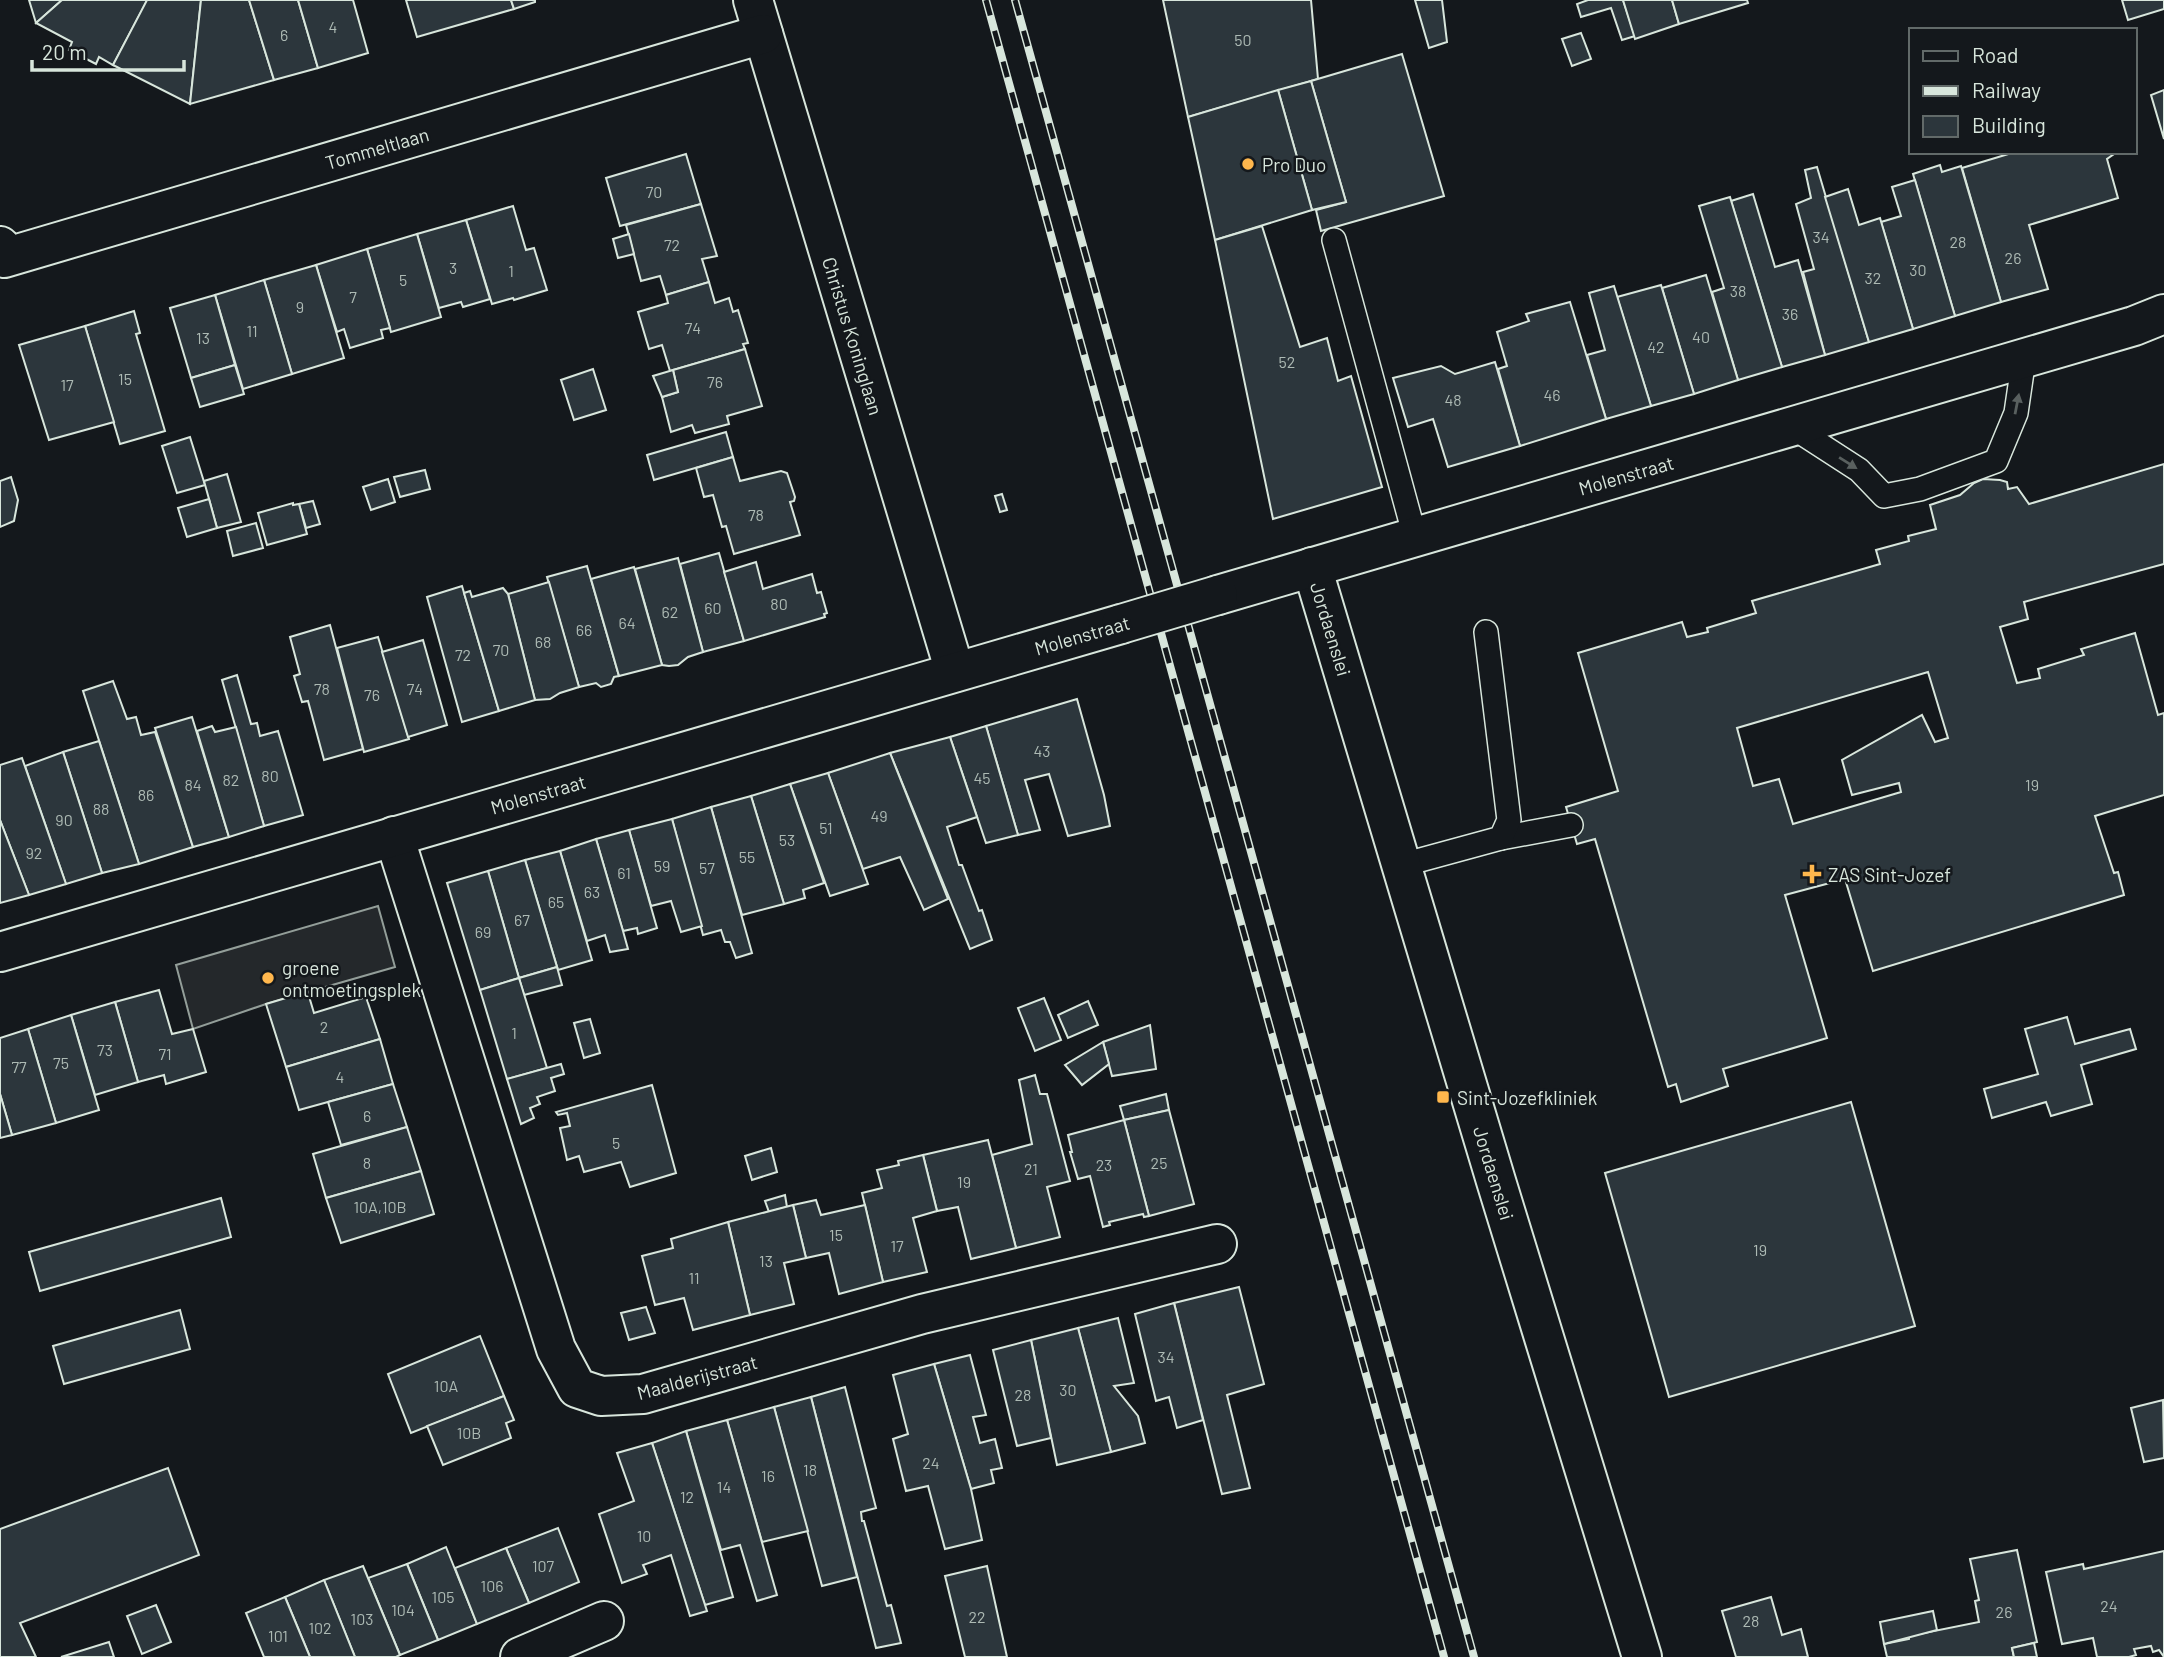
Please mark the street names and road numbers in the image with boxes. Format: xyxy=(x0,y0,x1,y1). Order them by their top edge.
street label: Tommeltlaan xyxy=(323,122,431,174)
street label: Christus Koninglaan xyxy=(818,254,888,418)
street label: Molenstraat xyxy=(1576,450,1676,500)
street label: Jordaenslei xyxy=(1306,579,1356,679)
street label: Molenstraat xyxy=(1032,610,1132,660)
street label: Molenstraat xyxy=(488,769,588,819)
street label: Jordaenslei xyxy=(1469,1123,1519,1223)
street label: Maalderijstraat xyxy=(634,1350,760,1404)

